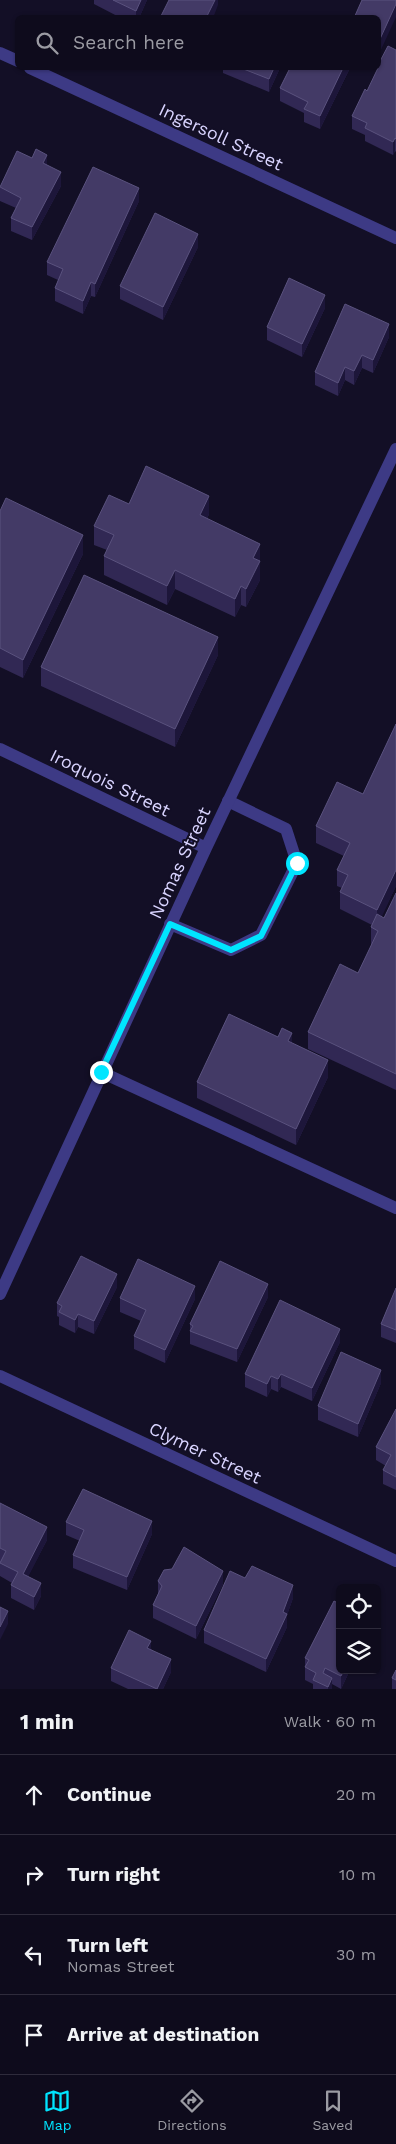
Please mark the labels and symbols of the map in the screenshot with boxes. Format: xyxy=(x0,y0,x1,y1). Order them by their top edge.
street label: Ingersoll Street xyxy=(156,99,287,175)
street label: Iroquois Street xyxy=(47,744,174,821)
street label: Nomas Street xyxy=(144,803,215,922)
route start xyxy=(286,852,309,875)
route end xyxy=(90,1061,113,1084)
street label: Clymer Street xyxy=(146,1417,265,1488)

